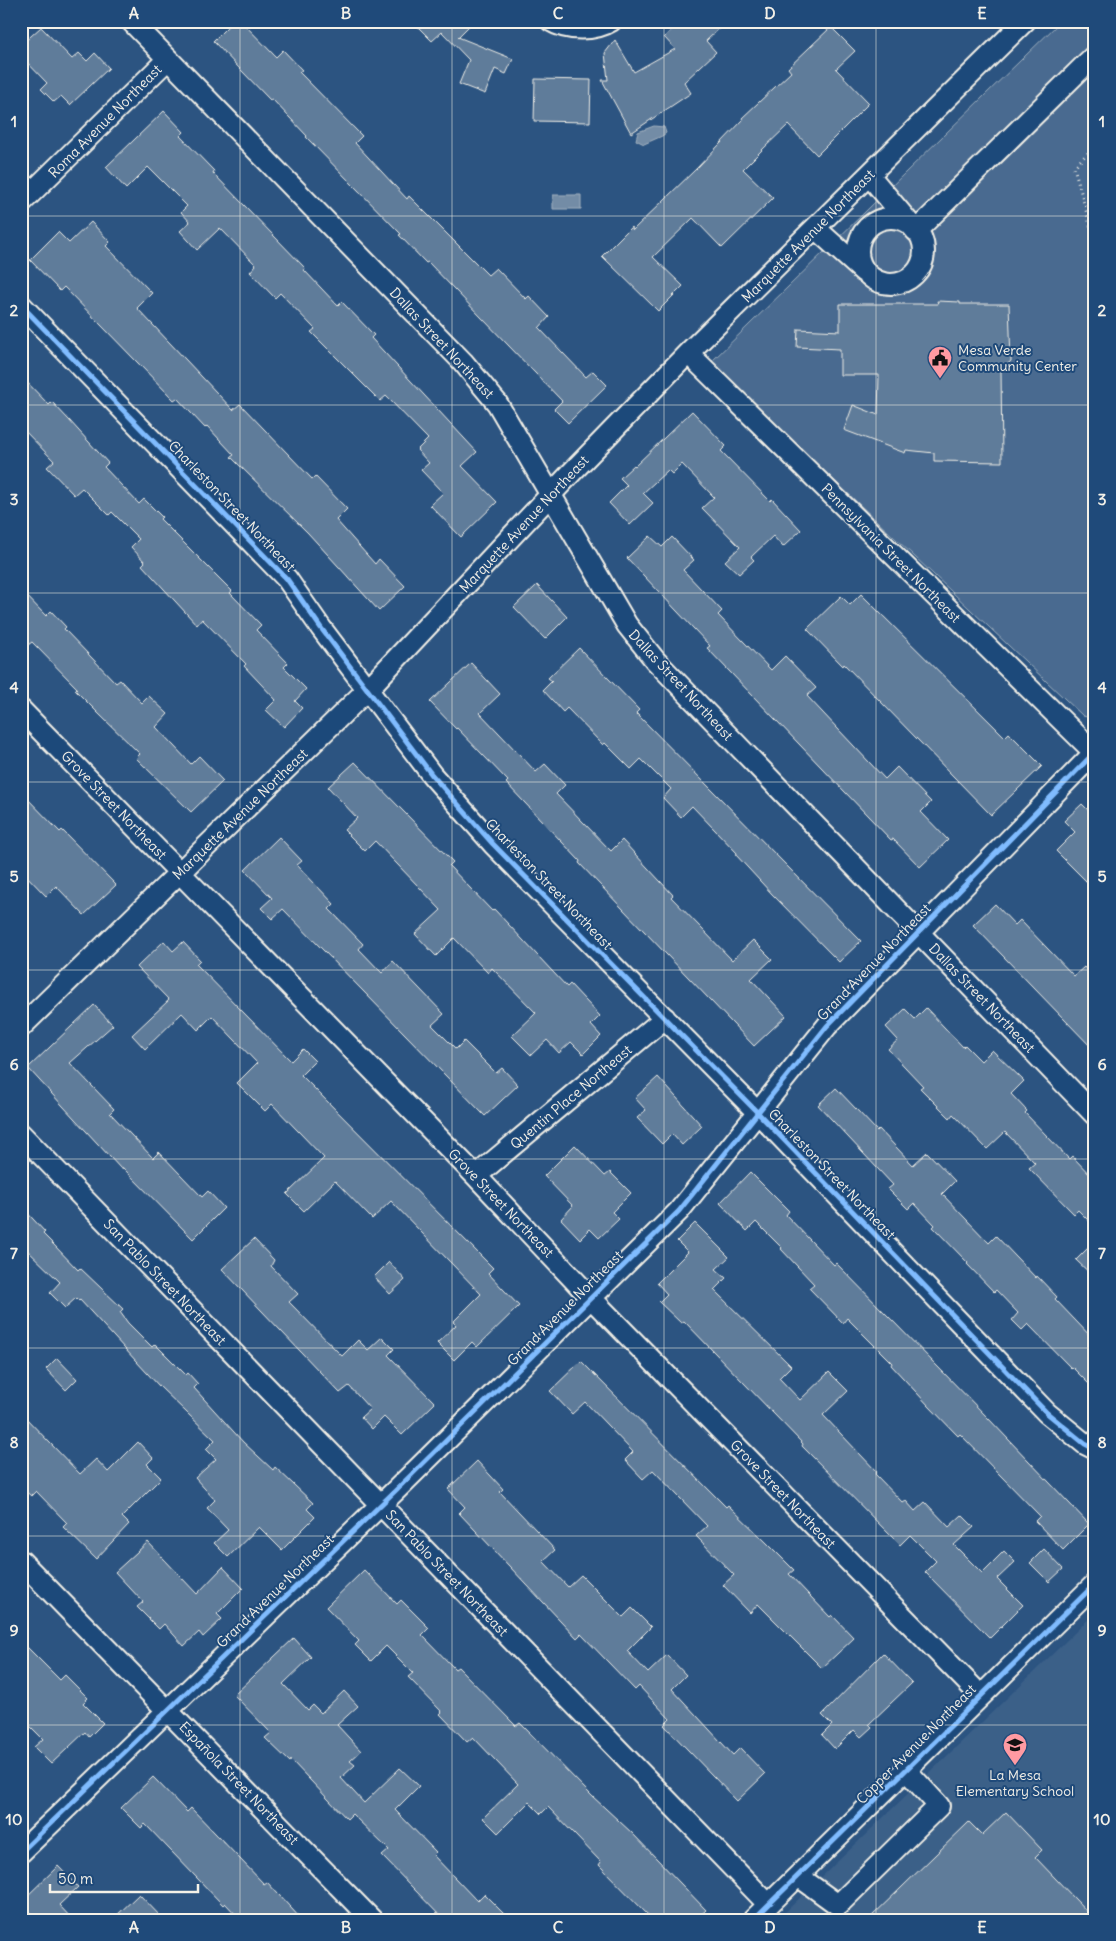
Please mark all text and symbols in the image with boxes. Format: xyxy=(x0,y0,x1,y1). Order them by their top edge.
text: A xyxy=(129,3,139,23)
text: B xyxy=(341,3,352,23)
text: C xyxy=(553,3,564,23)
text: D xyxy=(764,3,776,23)
text: E xyxy=(977,3,987,23)
street label: Roma Avenue Northeast xyxy=(45,60,166,181)
text: 1 xyxy=(11,111,17,131)
text: 1 xyxy=(1099,111,1105,131)
street label: Marquette Avenue Northeast xyxy=(738,165,879,306)
street label: Dallas Street Northeast xyxy=(386,284,498,402)
text: 2 xyxy=(10,300,19,320)
text: 2 xyxy=(1098,300,1107,320)
place label: Mesa Verde Community Center xyxy=(958,341,1077,375)
public building icon: Mesa Verde Community Center xyxy=(927,345,953,379)
street label: Charleston Street Northeast xyxy=(165,437,300,576)
street label: Marquette Avenue Northeast xyxy=(456,451,593,596)
street label: Pennsylvania Street Northeast xyxy=(818,480,965,627)
text: 3 xyxy=(9,489,19,509)
text: 3 xyxy=(1097,489,1107,509)
street label: Dallas Street Northeast xyxy=(625,626,737,744)
text: 4 xyxy=(9,677,19,697)
text: 4 xyxy=(1097,677,1107,697)
street label: Marquette Avenue Northeast xyxy=(169,744,312,883)
street label: Grove Street Northeast xyxy=(57,747,171,863)
street label: Charleston Street Northeast xyxy=(482,815,617,954)
text: 5 xyxy=(9,866,19,886)
text: 5 xyxy=(1097,866,1107,886)
street label: Grand Avenue Northeast xyxy=(813,899,935,1024)
street label: Dallas Street Northeast xyxy=(925,940,1039,1057)
street label: Quentin Place Northeast xyxy=(507,1041,636,1153)
text: 6 xyxy=(9,1054,19,1074)
text: 6 xyxy=(1097,1054,1107,1074)
street label: Charleston Street Northeast xyxy=(765,1105,900,1244)
street label: Grove Street Northeast xyxy=(444,1145,558,1261)
street label: San Pablo Street Northeast xyxy=(100,1215,230,1349)
text: 7 xyxy=(10,1243,18,1263)
text: 7 xyxy=(1098,1243,1106,1263)
street label: Grand Avenue Northeast xyxy=(503,1246,627,1370)
text: 8 xyxy=(9,1432,19,1452)
text: 8 xyxy=(1097,1432,1107,1452)
street label: Grove Street Northeast xyxy=(726,1436,840,1552)
street label: San Pablo Street Northeast xyxy=(382,1506,512,1640)
street label: Grand Avenue Northeast xyxy=(213,1530,338,1652)
text: 9 xyxy=(9,1620,19,1640)
text: 9 xyxy=(1097,1620,1107,1640)
street label: Copper Avenue Northeast xyxy=(852,1680,980,1808)
street label: Española Street Northeast xyxy=(175,1718,303,1849)
school or university icon: La Mesa Elementary School xyxy=(1002,1732,1028,1766)
place label: La Mesa Elementary School xyxy=(956,1766,1074,1800)
text: 10 xyxy=(6,1809,22,1829)
text: 10 xyxy=(1094,1809,1110,1829)
scale bar xyxy=(50,1861,198,1893)
text: 50 m xyxy=(58,1869,93,1888)
text: A xyxy=(129,1917,139,1937)
text: B xyxy=(341,1917,352,1937)
text: C xyxy=(553,1917,564,1937)
text: D xyxy=(764,1917,776,1937)
text: E xyxy=(977,1917,987,1937)

